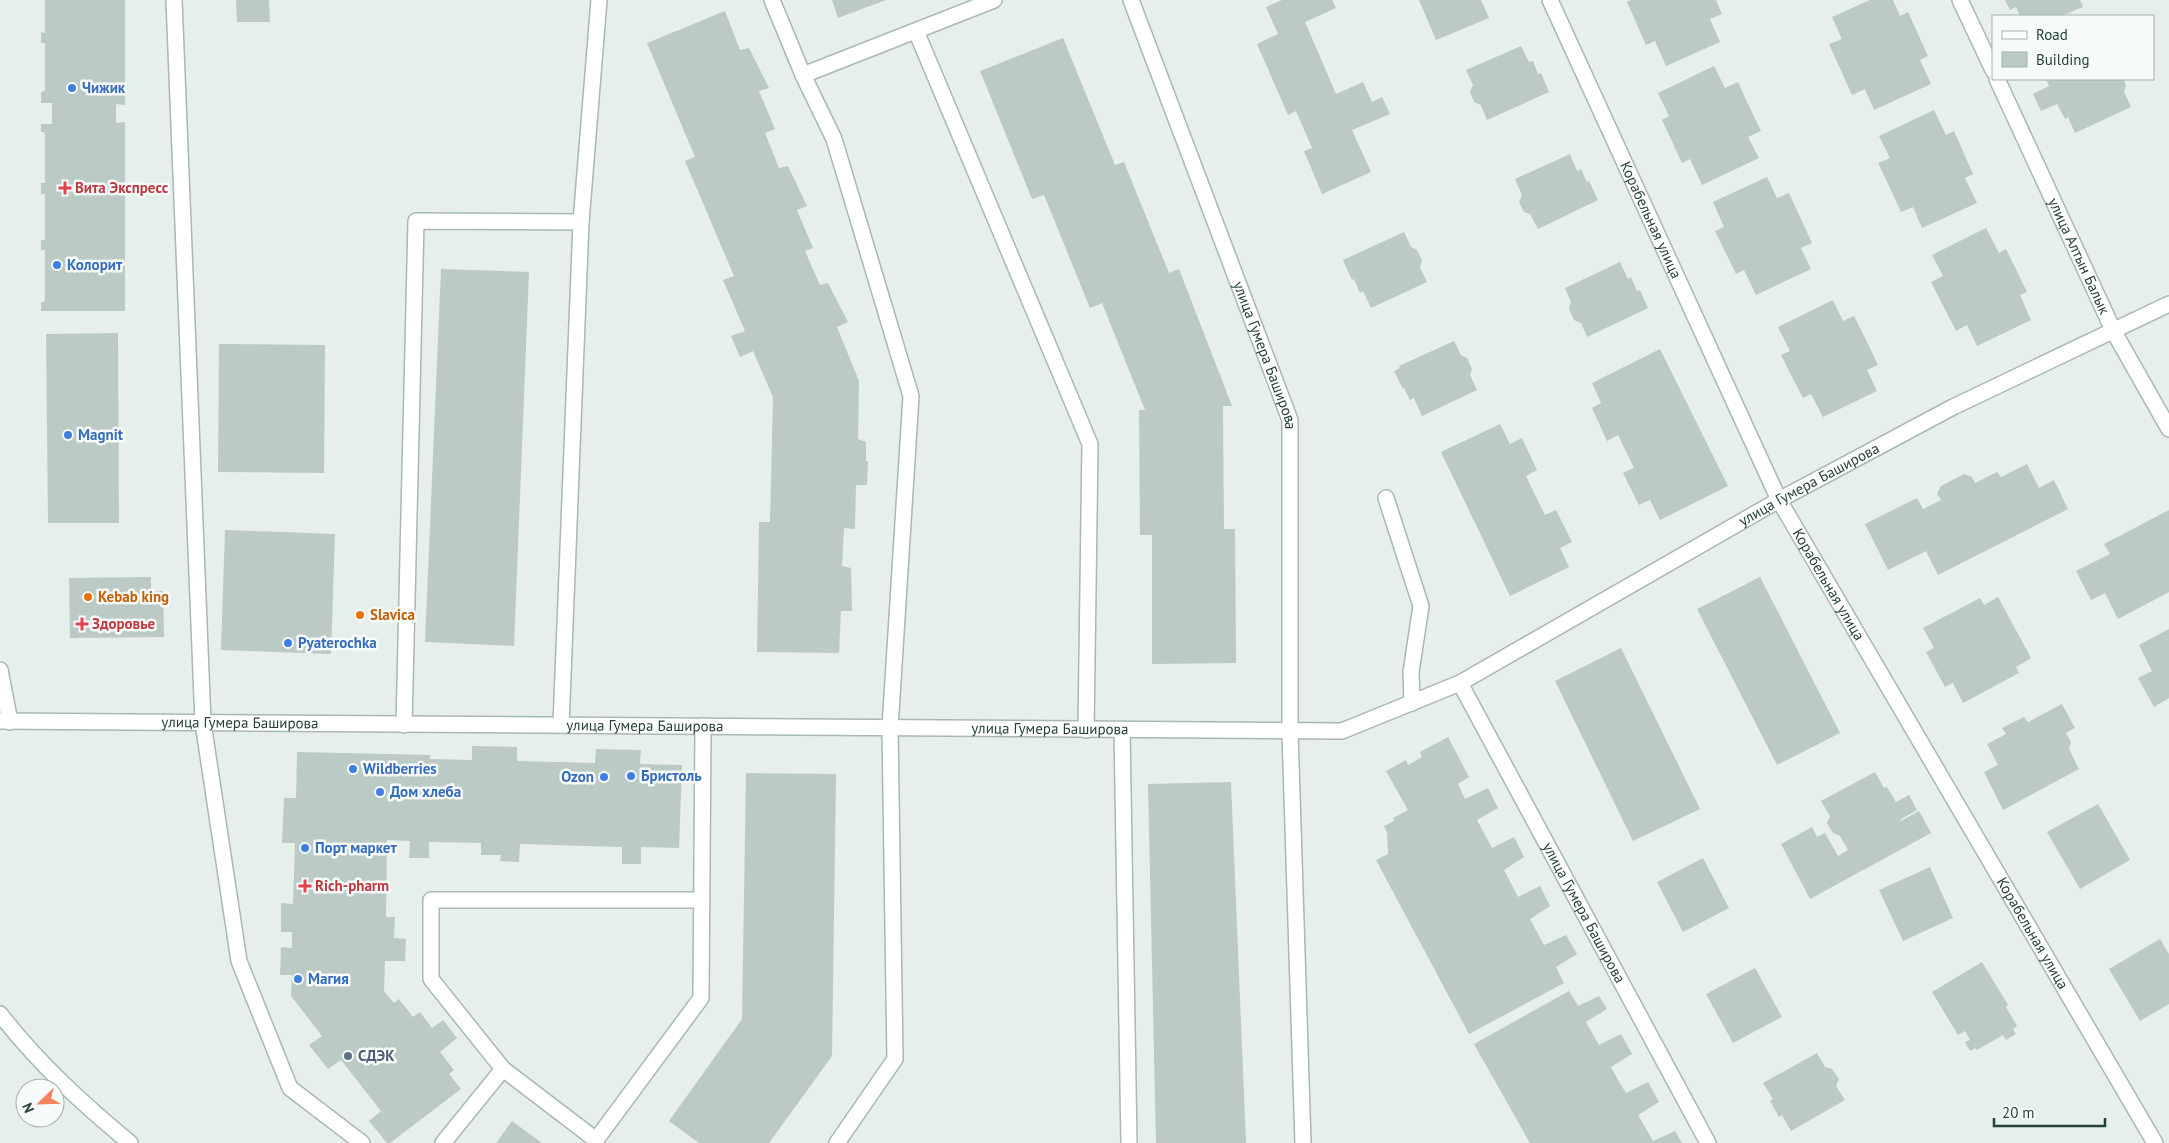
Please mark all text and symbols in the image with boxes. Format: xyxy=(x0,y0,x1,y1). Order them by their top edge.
legend xyxy=(1992,15,2154,80)
text: Road xyxy=(2036,25,2068,44)
text: Building xyxy=(2036,50,2090,69)
place label: Чижик xyxy=(82,78,126,97)
marker: Чижик xyxy=(66,82,78,94)
street label: Корабельная улица xyxy=(1616,158,1686,281)
place label: Вита Экспресс xyxy=(75,178,169,197)
marker: Вита Экспресс xyxy=(59,182,71,194)
street label: улица Алтын Балык xyxy=(2044,194,2115,318)
place label: Колорит xyxy=(67,255,123,274)
marker: Колорит xyxy=(51,259,63,271)
street label: улица Гумера Баширова xyxy=(1229,278,1300,430)
place label: Magnit xyxy=(78,425,124,444)
marker: Magnit xyxy=(62,429,74,441)
street label: улица Гумера Баширова xyxy=(1735,438,1882,530)
street label: Корабельная улица xyxy=(1789,525,1869,644)
place label: Kebab king xyxy=(98,587,169,606)
marker: Kebab king xyxy=(82,591,94,603)
place label: Slavica xyxy=(370,605,415,624)
marker: Slavica xyxy=(354,609,366,621)
place label: Здоровье xyxy=(92,614,155,633)
marker: Здоровье xyxy=(76,618,88,630)
place label: Pyaterochka xyxy=(298,633,377,652)
marker: Pyaterochka xyxy=(282,637,294,649)
street label: улица Гумера Баширова xyxy=(161,712,319,732)
street label: улица Гумера Баширова xyxy=(566,715,724,735)
street label: улица Гумера Баширова xyxy=(971,718,1129,738)
place label: Wildberries xyxy=(363,759,437,778)
marker: Wildberries xyxy=(347,763,359,775)
place label: Бристоль xyxy=(641,766,702,785)
place label: Ozon xyxy=(561,767,594,786)
marker: Бристоль xyxy=(625,770,637,782)
marker: Ozon xyxy=(598,771,610,783)
place label: Дом хлеба xyxy=(390,782,461,801)
marker: Дом хлеба xyxy=(374,786,386,798)
place label: Порт маркет xyxy=(315,838,397,857)
street label: улица Гумера Баширова xyxy=(1539,839,1630,986)
marker: Порт маркет xyxy=(299,842,311,854)
street label: Корабельная улица xyxy=(1993,874,2073,993)
place label: Rich-pharm xyxy=(315,876,389,895)
marker: Rich-pharm xyxy=(299,880,311,892)
place label: Магия xyxy=(308,969,349,988)
marker: Магия xyxy=(292,973,304,985)
place label: СДЭК xyxy=(358,1046,395,1065)
marker: СДЭК xyxy=(342,1050,354,1062)
north arrow xyxy=(15,1078,65,1128)
scale bar xyxy=(1994,1096,2105,1128)
text: N xyxy=(18,1100,38,1116)
text: 20 m xyxy=(2002,1103,2035,1122)

